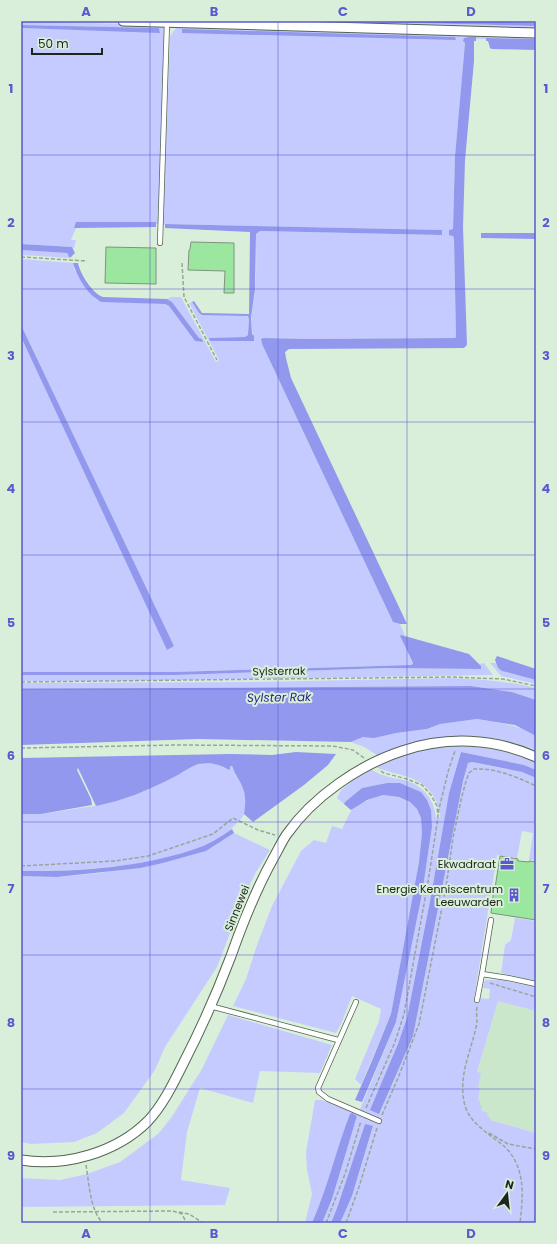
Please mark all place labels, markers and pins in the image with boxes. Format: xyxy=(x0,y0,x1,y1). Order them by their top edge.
place label: Ekwadraat xyxy=(438,856,496,872)
office icon: Ekwadraat xyxy=(499,856,515,872)
place label: Energie Kenniscentrum Leeuwarden xyxy=(377,881,503,910)
building icon: Energie Kenniscentrum Leeuwarden xyxy=(506,887,522,903)

